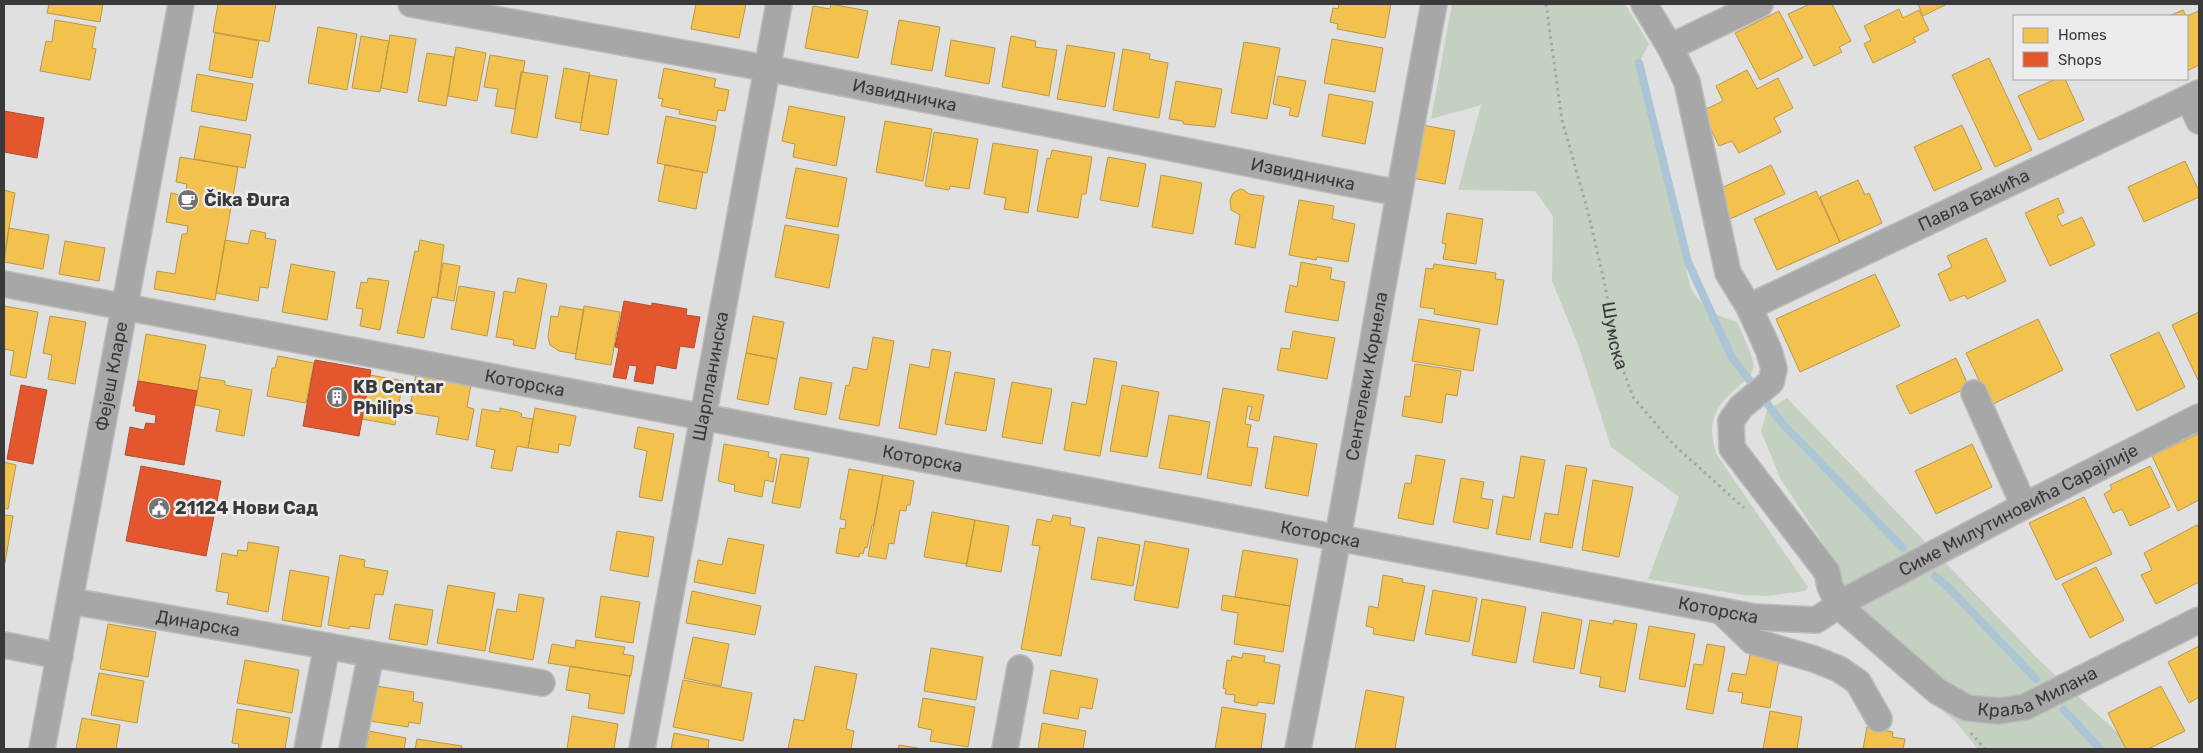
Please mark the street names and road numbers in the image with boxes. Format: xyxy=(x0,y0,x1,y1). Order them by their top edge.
street label: Извидничка xyxy=(851,74,959,116)
street label: Извидничка xyxy=(1249,153,1357,195)
street label: Павла Бакића xyxy=(1915,164,2033,236)
street label: Сентелеки Корнела xyxy=(1341,290,1393,463)
street label: Шумска xyxy=(1597,300,1633,372)
street label: Шарпланинска xyxy=(688,310,733,443)
street label: Фејеш Кларе xyxy=(90,320,133,433)
street label: Которска xyxy=(483,365,567,401)
street label: Симе Милутиновића Сарајлије xyxy=(1895,439,2142,581)
street label: Которска xyxy=(881,440,964,477)
street label: Которска xyxy=(1278,516,1362,553)
street label: Которска xyxy=(1676,592,1760,629)
street label: Динарска xyxy=(154,605,242,642)
street label: Краља Милана xyxy=(1977,662,2101,722)

